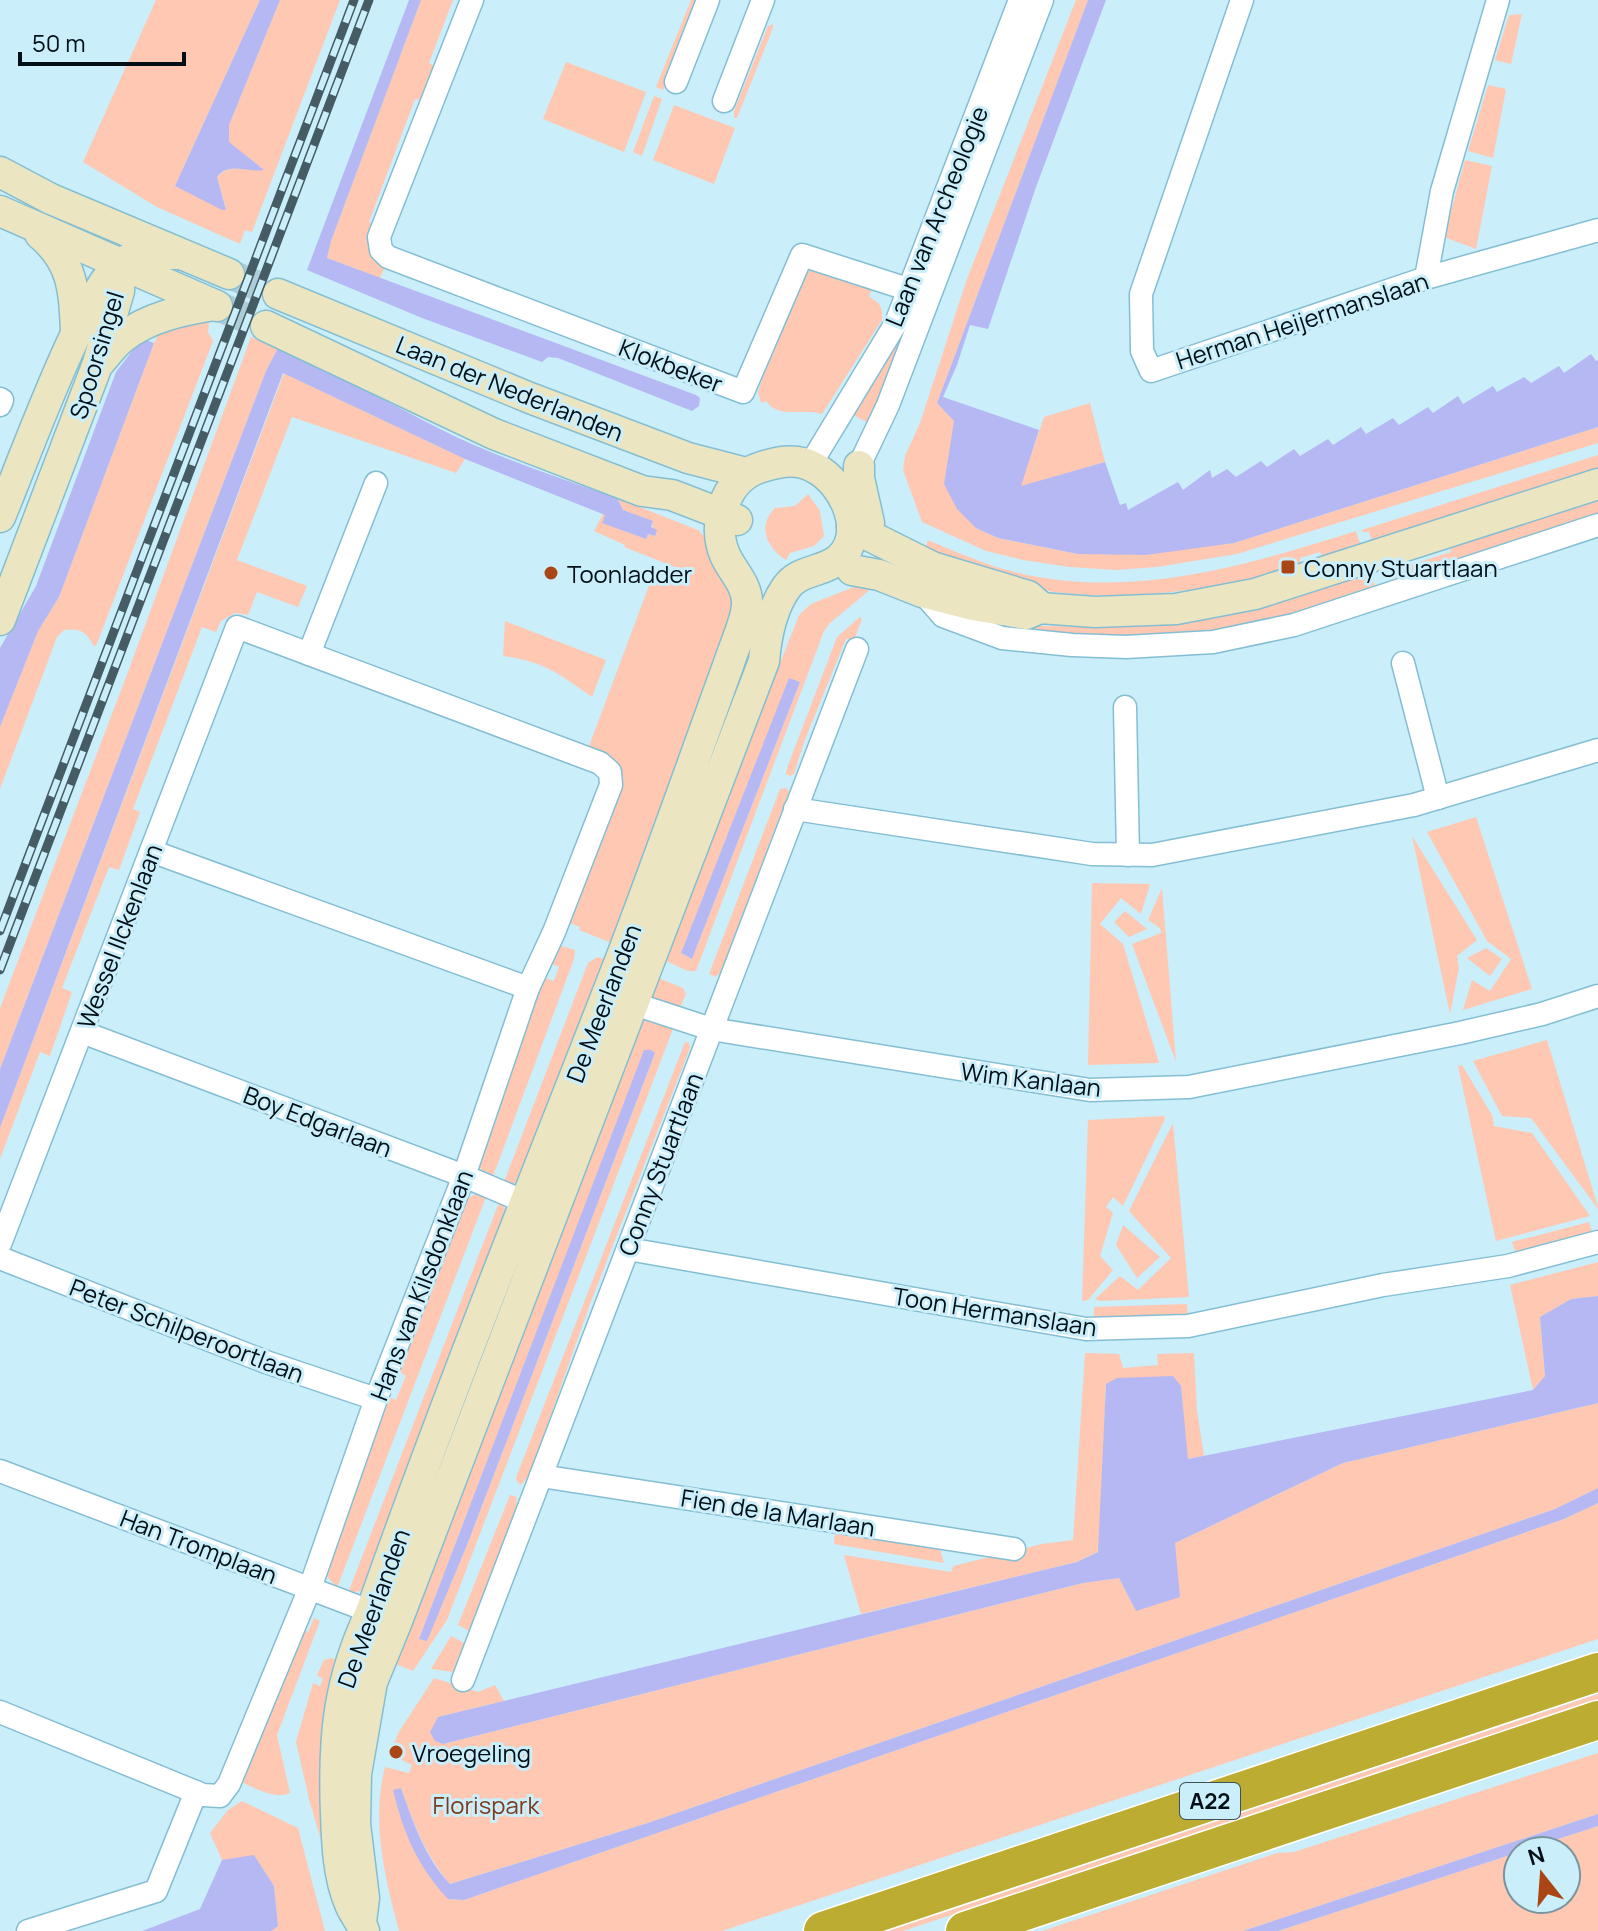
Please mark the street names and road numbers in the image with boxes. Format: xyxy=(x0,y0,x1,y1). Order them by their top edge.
street label: Laan van Archeologie xyxy=(877,101,995,331)
street label: Herman Heijermanslaan xyxy=(1172,264,1432,376)
street label: Spoorsingel xyxy=(61,287,131,423)
street label: Laan der Nederlanden xyxy=(391,327,629,449)
street label: Klokbeker xyxy=(614,330,728,400)
street label: Wessel Ilckenlaan xyxy=(69,839,169,1033)
street label: De Meerlanden xyxy=(558,919,648,1087)
street label: Wim Kanlaan xyxy=(959,1054,1103,1104)
street label: Conny Stuartlaan xyxy=(610,1068,710,1260)
street label: Boy Edgarlaan xyxy=(239,1078,397,1164)
street label: Hans van Kilsdonklaan xyxy=(362,1165,480,1405)
street label: Peter Schilperoortlaan xyxy=(65,1270,309,1390)
street label: Toon Hermanslaan xyxy=(891,1279,1099,1343)
street label: Fien de la Marlaan xyxy=(679,1480,877,1544)
street label: Han Tromplaan xyxy=(116,1501,282,1591)
street label: De Meerlanden xyxy=(329,1524,417,1692)
road number: A22 xyxy=(1180,1783,1240,1819)

